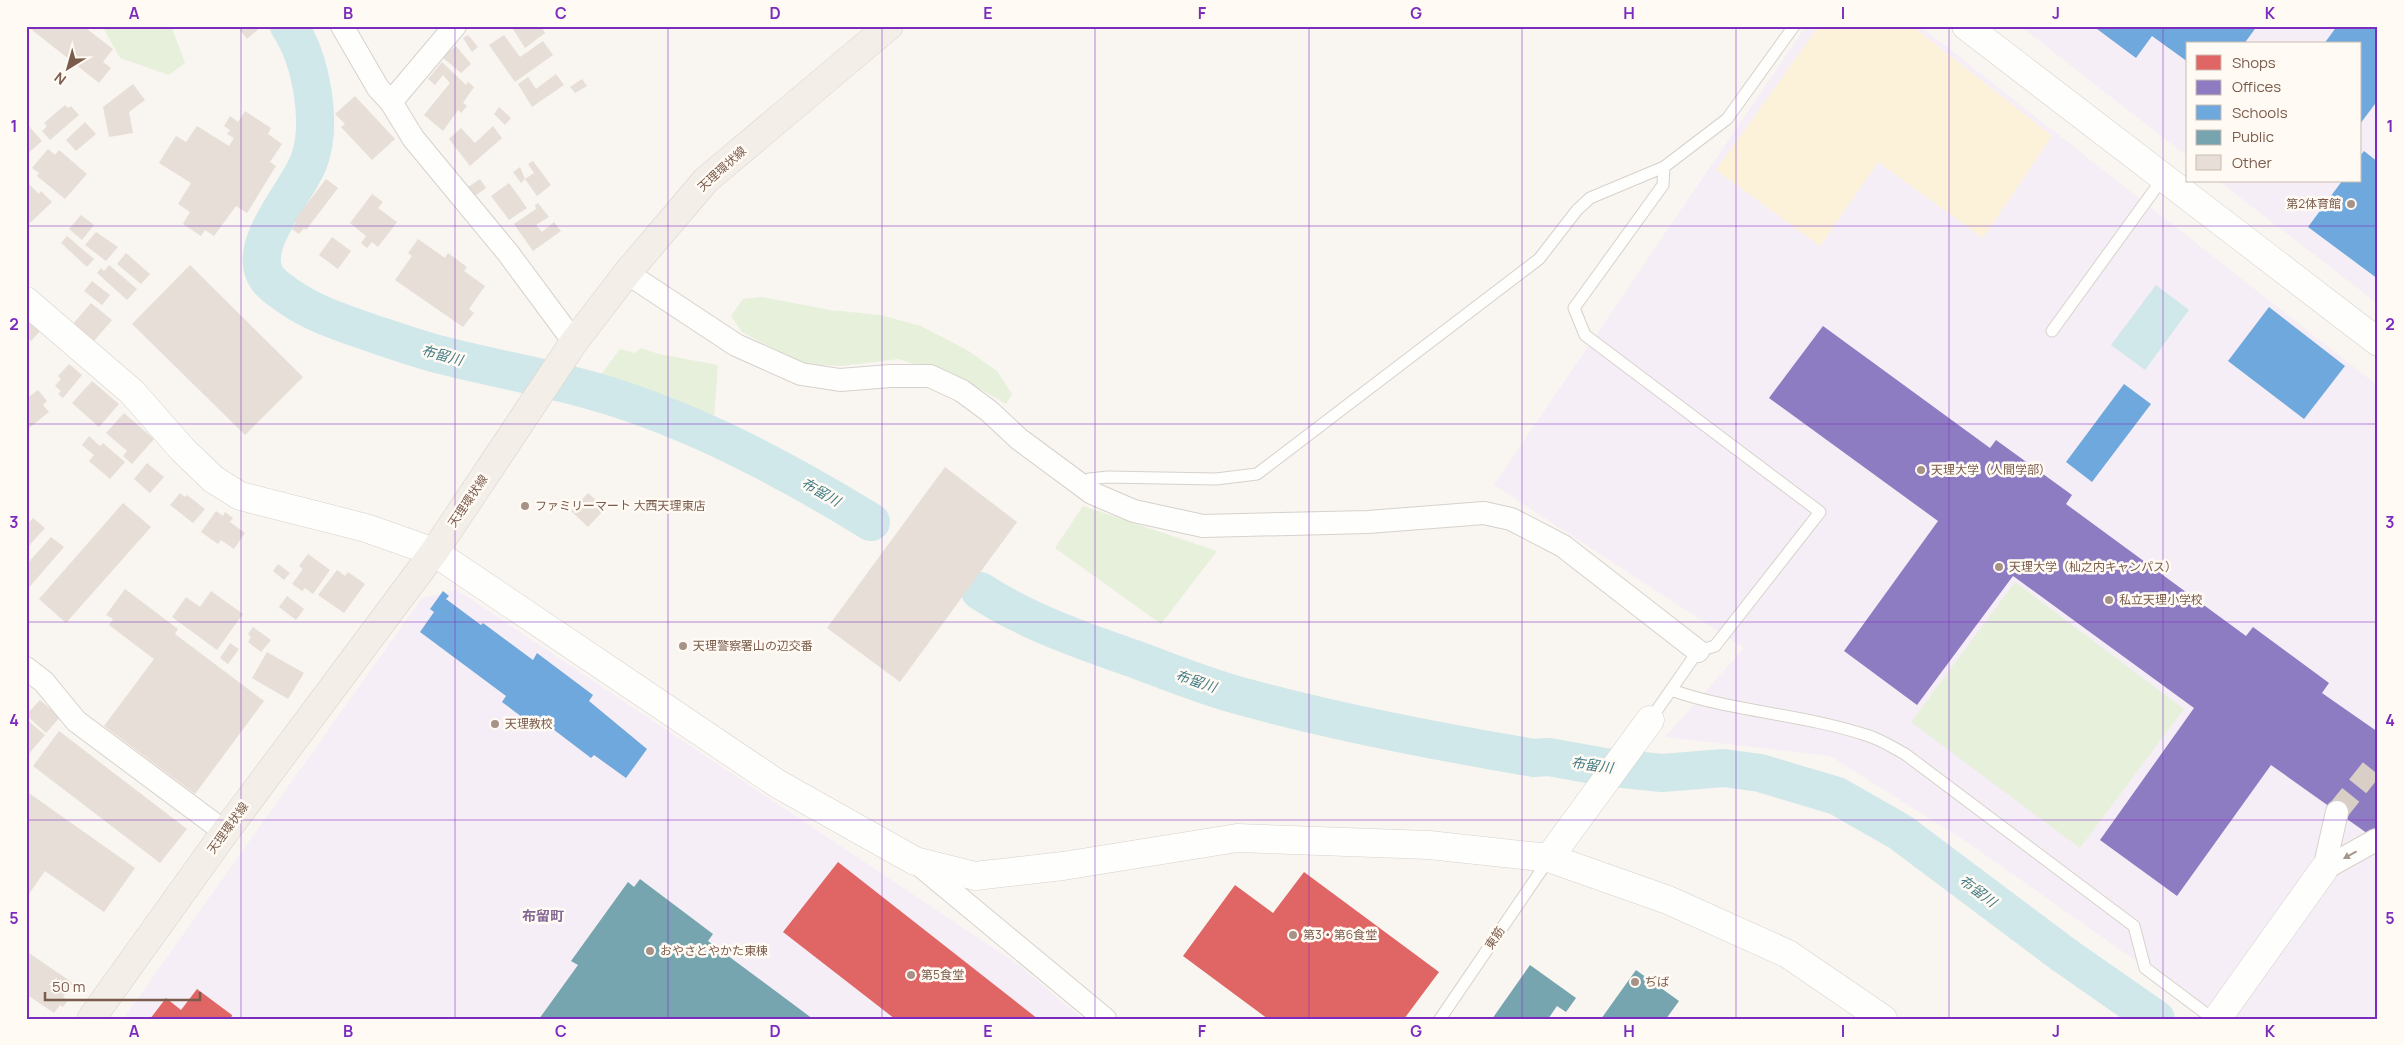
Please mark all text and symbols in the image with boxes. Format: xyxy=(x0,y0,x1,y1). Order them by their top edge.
text: A xyxy=(129,2,140,24)
text: B xyxy=(343,2,353,24)
text: C xyxy=(555,2,567,24)
text: D xyxy=(769,2,781,24)
text: E xyxy=(983,2,993,24)
text: F xyxy=(1198,2,1207,24)
text: G xyxy=(1410,2,1422,24)
text: H xyxy=(1623,2,1635,24)
text: I xyxy=(1841,2,1845,24)
text: J xyxy=(2052,2,2060,24)
text: K xyxy=(2265,2,2276,24)
north arrow xyxy=(42,42,92,92)
legend xyxy=(2186,42,2362,182)
text: Shops xyxy=(2232,52,2276,73)
text: N xyxy=(50,68,70,89)
text: Offices xyxy=(2232,76,2281,97)
text: Schools xyxy=(2232,102,2288,123)
text: 1 xyxy=(10,115,18,137)
text: 1 xyxy=(2386,115,2394,137)
text: Public xyxy=(2232,126,2274,147)
street label: 天理環状線 xyxy=(694,142,750,195)
text: Other xyxy=(2232,152,2273,173)
place label: 第2体育館 xyxy=(2286,195,2341,212)
marker: 第2体育館 xyxy=(2345,198,2357,210)
text: 2 xyxy=(9,313,19,335)
text: 2 xyxy=(2385,313,2395,335)
water label: 布留川 xyxy=(419,340,467,370)
place label: 天理大学（人間学部） xyxy=(1931,461,2051,478)
marker: 天理大学（人間学部） xyxy=(1915,464,1927,476)
street label: 天理環状線 xyxy=(444,471,491,530)
water label: 布留川 xyxy=(798,473,846,511)
place label: ファミリーマート 大西天理東店 xyxy=(535,497,705,514)
marker: ファミリーマート 大西天理東店 xyxy=(519,500,531,512)
text: 3 xyxy=(9,511,19,533)
text: 3 xyxy=(2385,511,2395,533)
place label: 天理大学（杣之内キャンパス） xyxy=(2009,558,2177,575)
marker: 天理大学（杣之内キャンパス） xyxy=(1993,561,2005,573)
place label: 私立天理小学校 xyxy=(2119,591,2203,608)
marker: 私立天理小学校 xyxy=(2103,594,2115,606)
place label: 天理警察署山の辺交番 xyxy=(693,637,813,654)
marker: 天理警察署山の辺交番 xyxy=(677,640,689,652)
water label: 布留川 xyxy=(1173,665,1221,697)
text: 4 xyxy=(9,709,19,731)
text: 4 xyxy=(2385,709,2395,731)
place label: 天理教校 xyxy=(505,715,553,732)
marker: 天理教校 xyxy=(489,718,501,730)
water label: 布留川 xyxy=(1570,752,1616,777)
street label: 天理環状線 xyxy=(203,798,252,857)
one-way arrow xyxy=(2344,850,2357,859)
water label: 布留川 xyxy=(1956,870,2002,912)
district label: 布留町 xyxy=(522,906,564,925)
text: 5 xyxy=(9,907,19,929)
text: 5 xyxy=(2385,907,2395,929)
street label: 東筋 xyxy=(1481,923,1508,952)
place label: 第3・第6食堂 xyxy=(1303,926,1377,943)
marker: 第3・第6食堂 xyxy=(1287,929,1299,941)
place label: おやさとやかた東棟 xyxy=(660,942,768,959)
marker: おやさとやかた東棟 xyxy=(644,945,656,957)
place label: 第5食堂 xyxy=(921,966,964,983)
marker: 第5食堂 xyxy=(905,969,917,981)
scale bar xyxy=(45,970,200,1002)
place label: ぢば xyxy=(1645,973,1669,990)
text: 50 m xyxy=(52,976,86,997)
marker: ぢば xyxy=(1629,976,1641,988)
text: A xyxy=(129,1020,140,1042)
text: B xyxy=(343,1020,353,1042)
text: C xyxy=(555,1020,567,1042)
text: D xyxy=(769,1020,781,1042)
text: E xyxy=(983,1020,993,1042)
text: F xyxy=(1198,1020,1207,1042)
text: G xyxy=(1410,1020,1422,1042)
text: H xyxy=(1623,1020,1635,1042)
text: I xyxy=(1841,1020,1845,1042)
text: J xyxy=(2052,1020,2060,1042)
text: K xyxy=(2265,1020,2276,1042)

